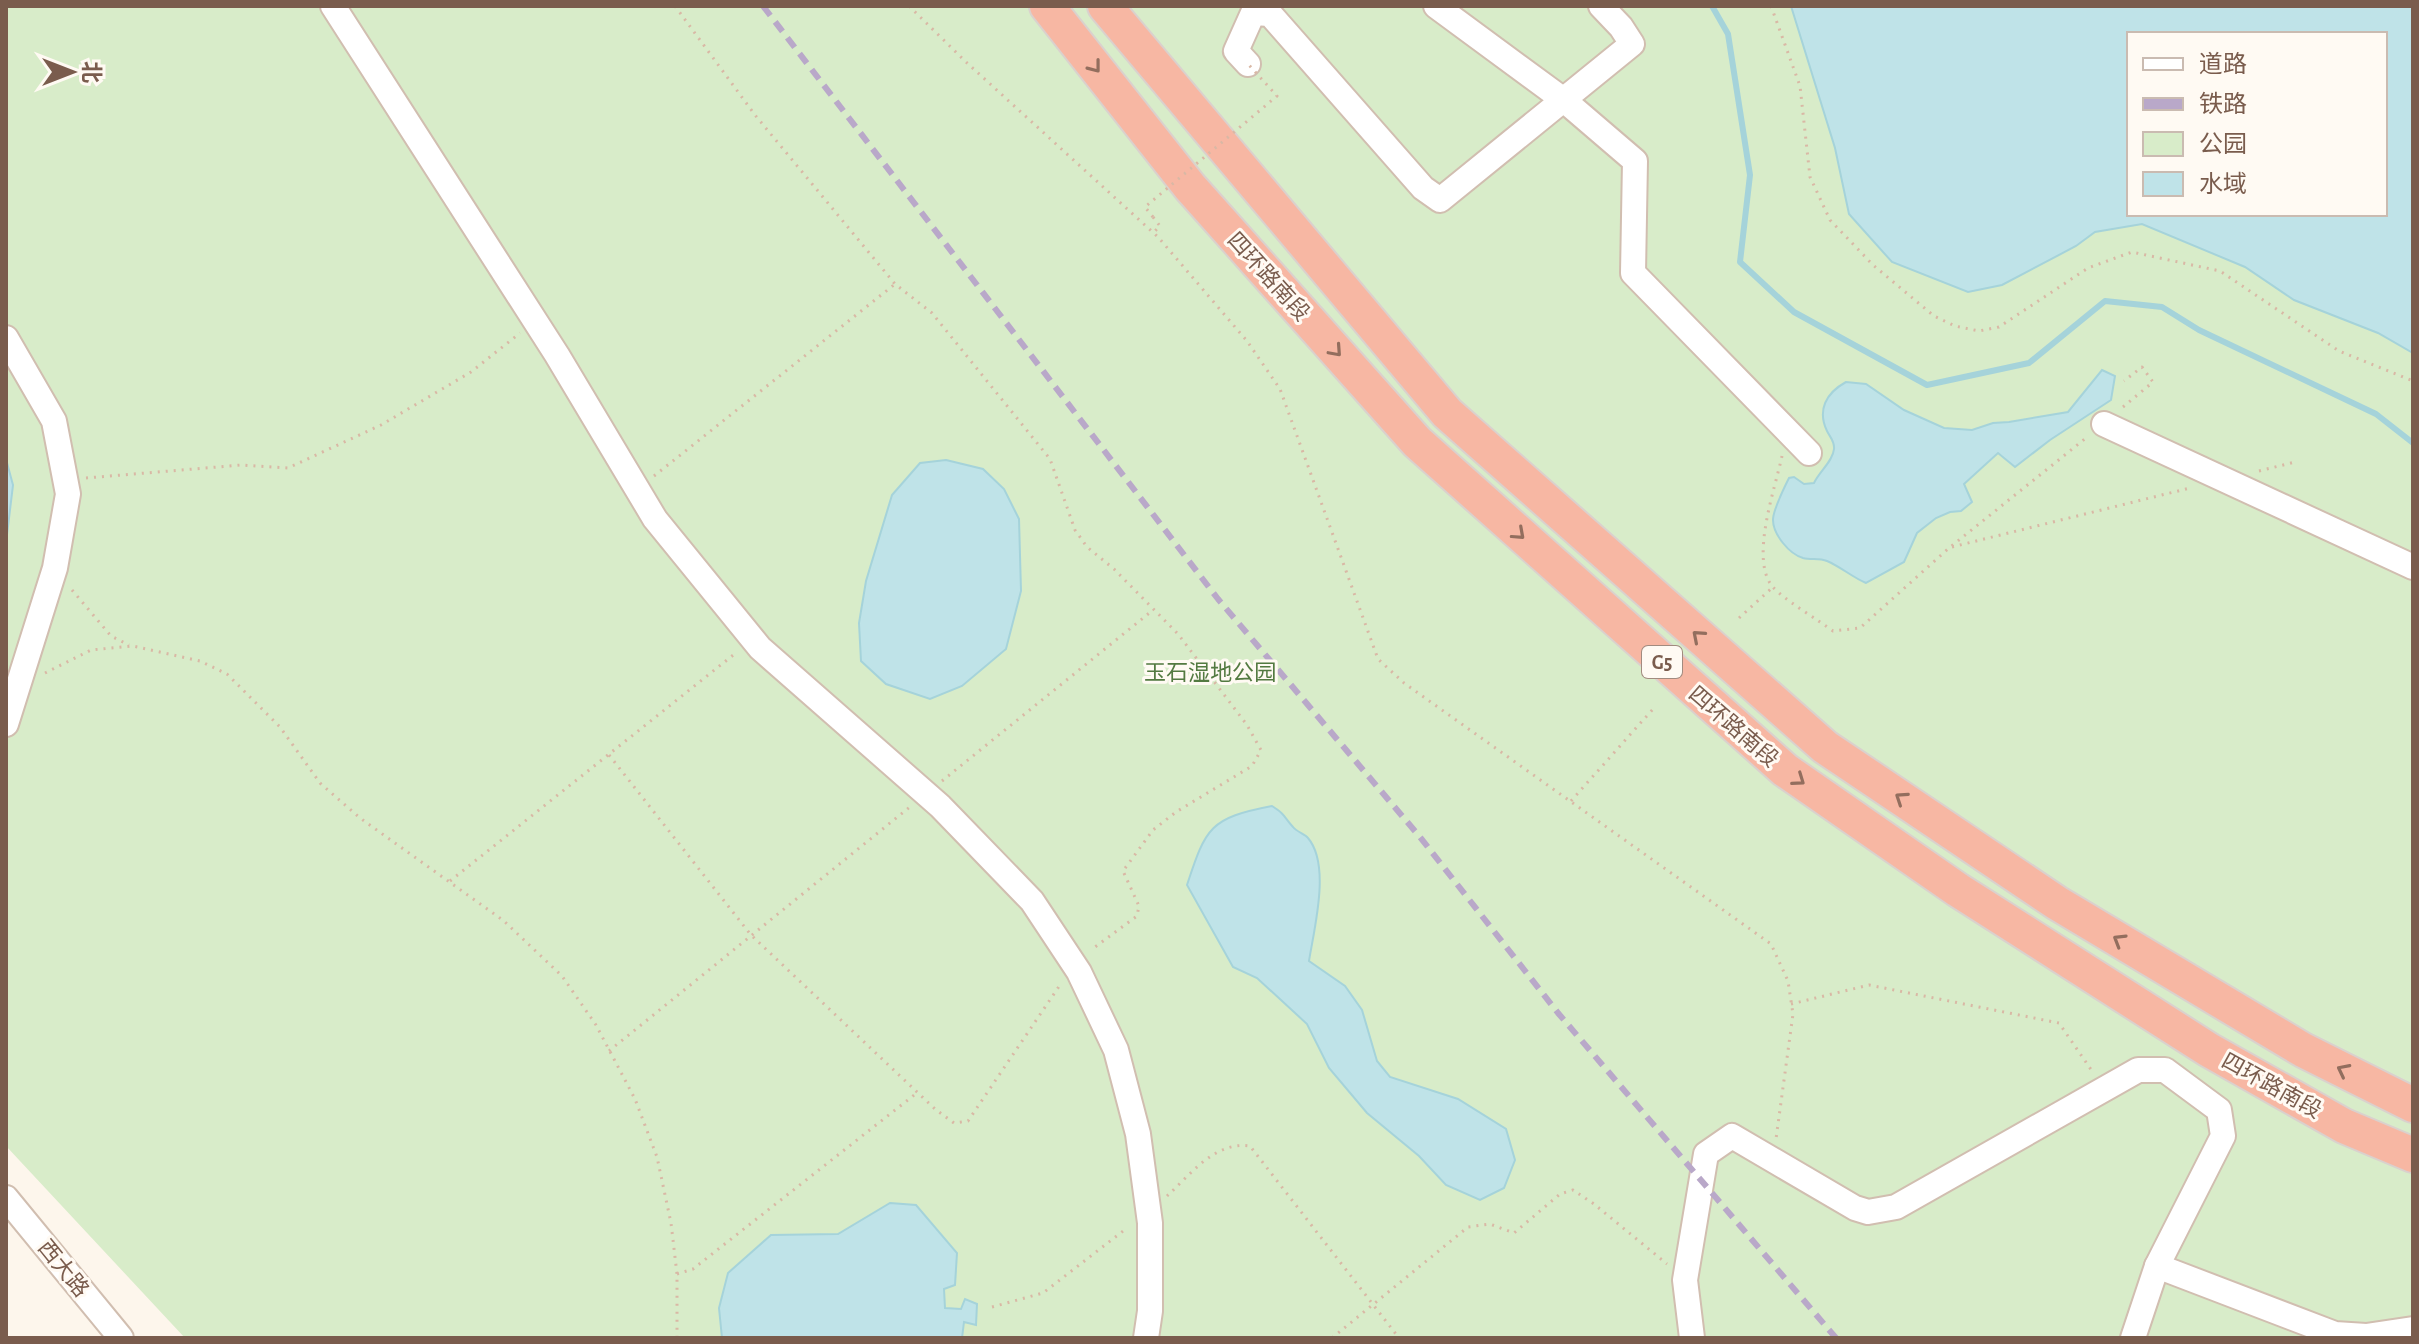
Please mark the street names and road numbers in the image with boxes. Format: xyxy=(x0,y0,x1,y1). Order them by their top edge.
street label: 四环路南段 xyxy=(1223,228,1314,325)
road number: G5 xyxy=(1642,646,1682,678)
street label: 四环路南段 xyxy=(1685,682,1783,771)
street label: 四环路南段 xyxy=(2218,1049,2325,1122)
street label: 西大路 xyxy=(34,1235,93,1301)

